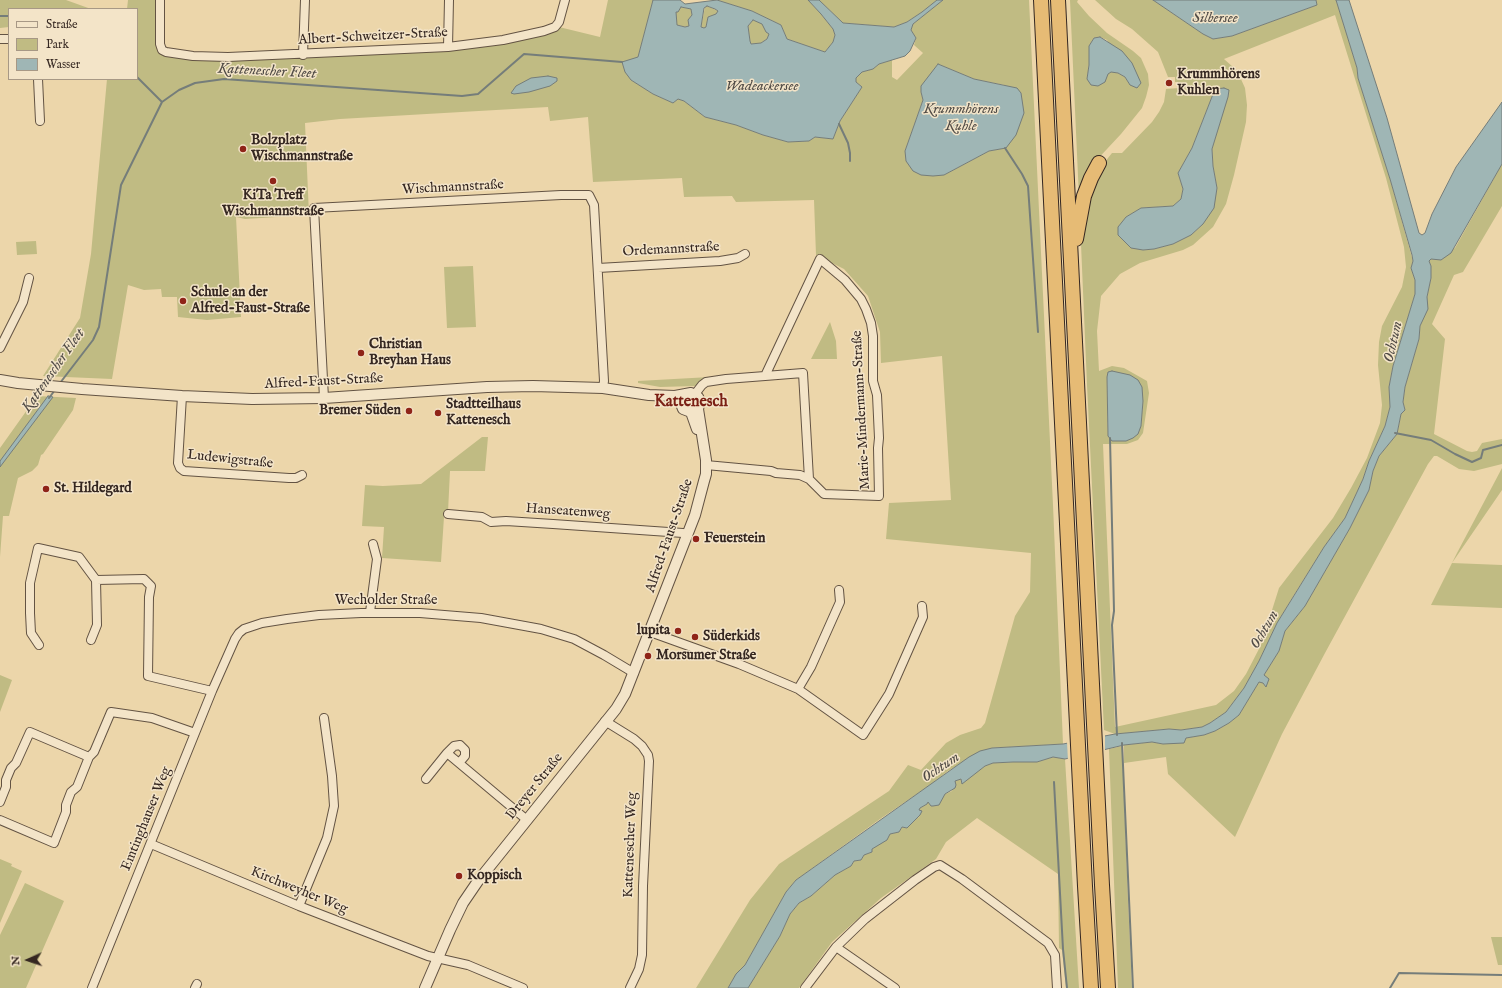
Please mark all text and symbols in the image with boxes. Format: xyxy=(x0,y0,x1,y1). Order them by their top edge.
legend xyxy=(8,8,138,80)
water label: Silbersee xyxy=(1192,10,1238,28)
text: Straße xyxy=(46,17,78,32)
street label: Albert-Schweitzer-Straße xyxy=(298,25,448,49)
text: Park xyxy=(46,37,69,52)
text: Wasser xyxy=(46,57,80,72)
water label: Kattenescher Fleet xyxy=(217,60,317,84)
place label: Krummhörens Kuhlen xyxy=(1177,67,1260,100)
water label: Wadeackersee xyxy=(726,78,798,96)
marker: Krummhörens Kuhlen xyxy=(1164,78,1174,88)
water label: Krummhörens Kuhle xyxy=(923,101,999,136)
place label: Bolzplatz Wischmannstraße xyxy=(251,133,353,166)
marker: Bolzplatz Wischmannstraße xyxy=(238,144,248,154)
marker: KiTa Treff Wischmannstraße xyxy=(268,176,278,186)
street label: Wischmannstraße xyxy=(402,177,504,199)
place label: KiTa Treff Wischmannstraße xyxy=(222,188,324,220)
street label: Ordemannstraße xyxy=(622,239,720,261)
place label: Schule an der Alfred-Faust-Straße xyxy=(191,285,310,318)
marker: Schule an der Alfred-Faust-Straße xyxy=(178,296,188,306)
water label: Ochtum xyxy=(1381,320,1407,364)
water label: Kattenescher Fleet xyxy=(18,326,90,416)
street label: Marie-Mindermann-Straße xyxy=(849,330,875,490)
place label: Christian Breyhan Haus xyxy=(369,337,451,370)
marker: Christian Breyhan Haus xyxy=(356,348,366,358)
street label: Alfred-Faust-Straße xyxy=(264,370,384,394)
district label: Kattenesch xyxy=(654,393,728,413)
place label: Stadtteilhaus Kattenesch xyxy=(446,397,521,430)
place label: Bremer Süden xyxy=(319,403,401,419)
marker: Bremer Süden xyxy=(404,406,414,416)
marker: Stadtteilhaus Kattenesch xyxy=(433,408,443,418)
street label: Ludewigstraße xyxy=(186,447,274,473)
street label: Alfred-Faust-Straße xyxy=(643,477,697,595)
place label: St. Hildegard xyxy=(54,481,132,497)
marker: St. Hildegard xyxy=(41,484,51,494)
street label: Hanseatenweg xyxy=(525,501,611,523)
place label: Feuerstein xyxy=(704,531,765,547)
marker: Feuerstein xyxy=(691,534,701,544)
street label: Wecholder Straße xyxy=(335,593,437,609)
water label: Ochtum xyxy=(1247,607,1283,653)
place label: lupita xyxy=(637,623,670,639)
marker: lupita xyxy=(673,626,683,636)
place label: Süderkids xyxy=(703,629,760,645)
marker: Süderkids xyxy=(690,632,700,642)
place label: Morsumer Straße xyxy=(656,648,756,664)
marker: Morsumer Straße xyxy=(643,651,653,661)
water label: Ochtum xyxy=(919,749,963,787)
street label: Dreyer Straße xyxy=(503,750,567,824)
street label: Emtinghauser Weg xyxy=(118,764,176,874)
street label: Kattenescher Weg xyxy=(621,792,641,898)
street label: Kirchweyher Weg xyxy=(248,864,350,918)
place label: Koppisch xyxy=(467,868,522,884)
marker: Koppisch xyxy=(454,871,464,881)
north arrow xyxy=(8,940,48,980)
text: N xyxy=(9,956,23,966)

